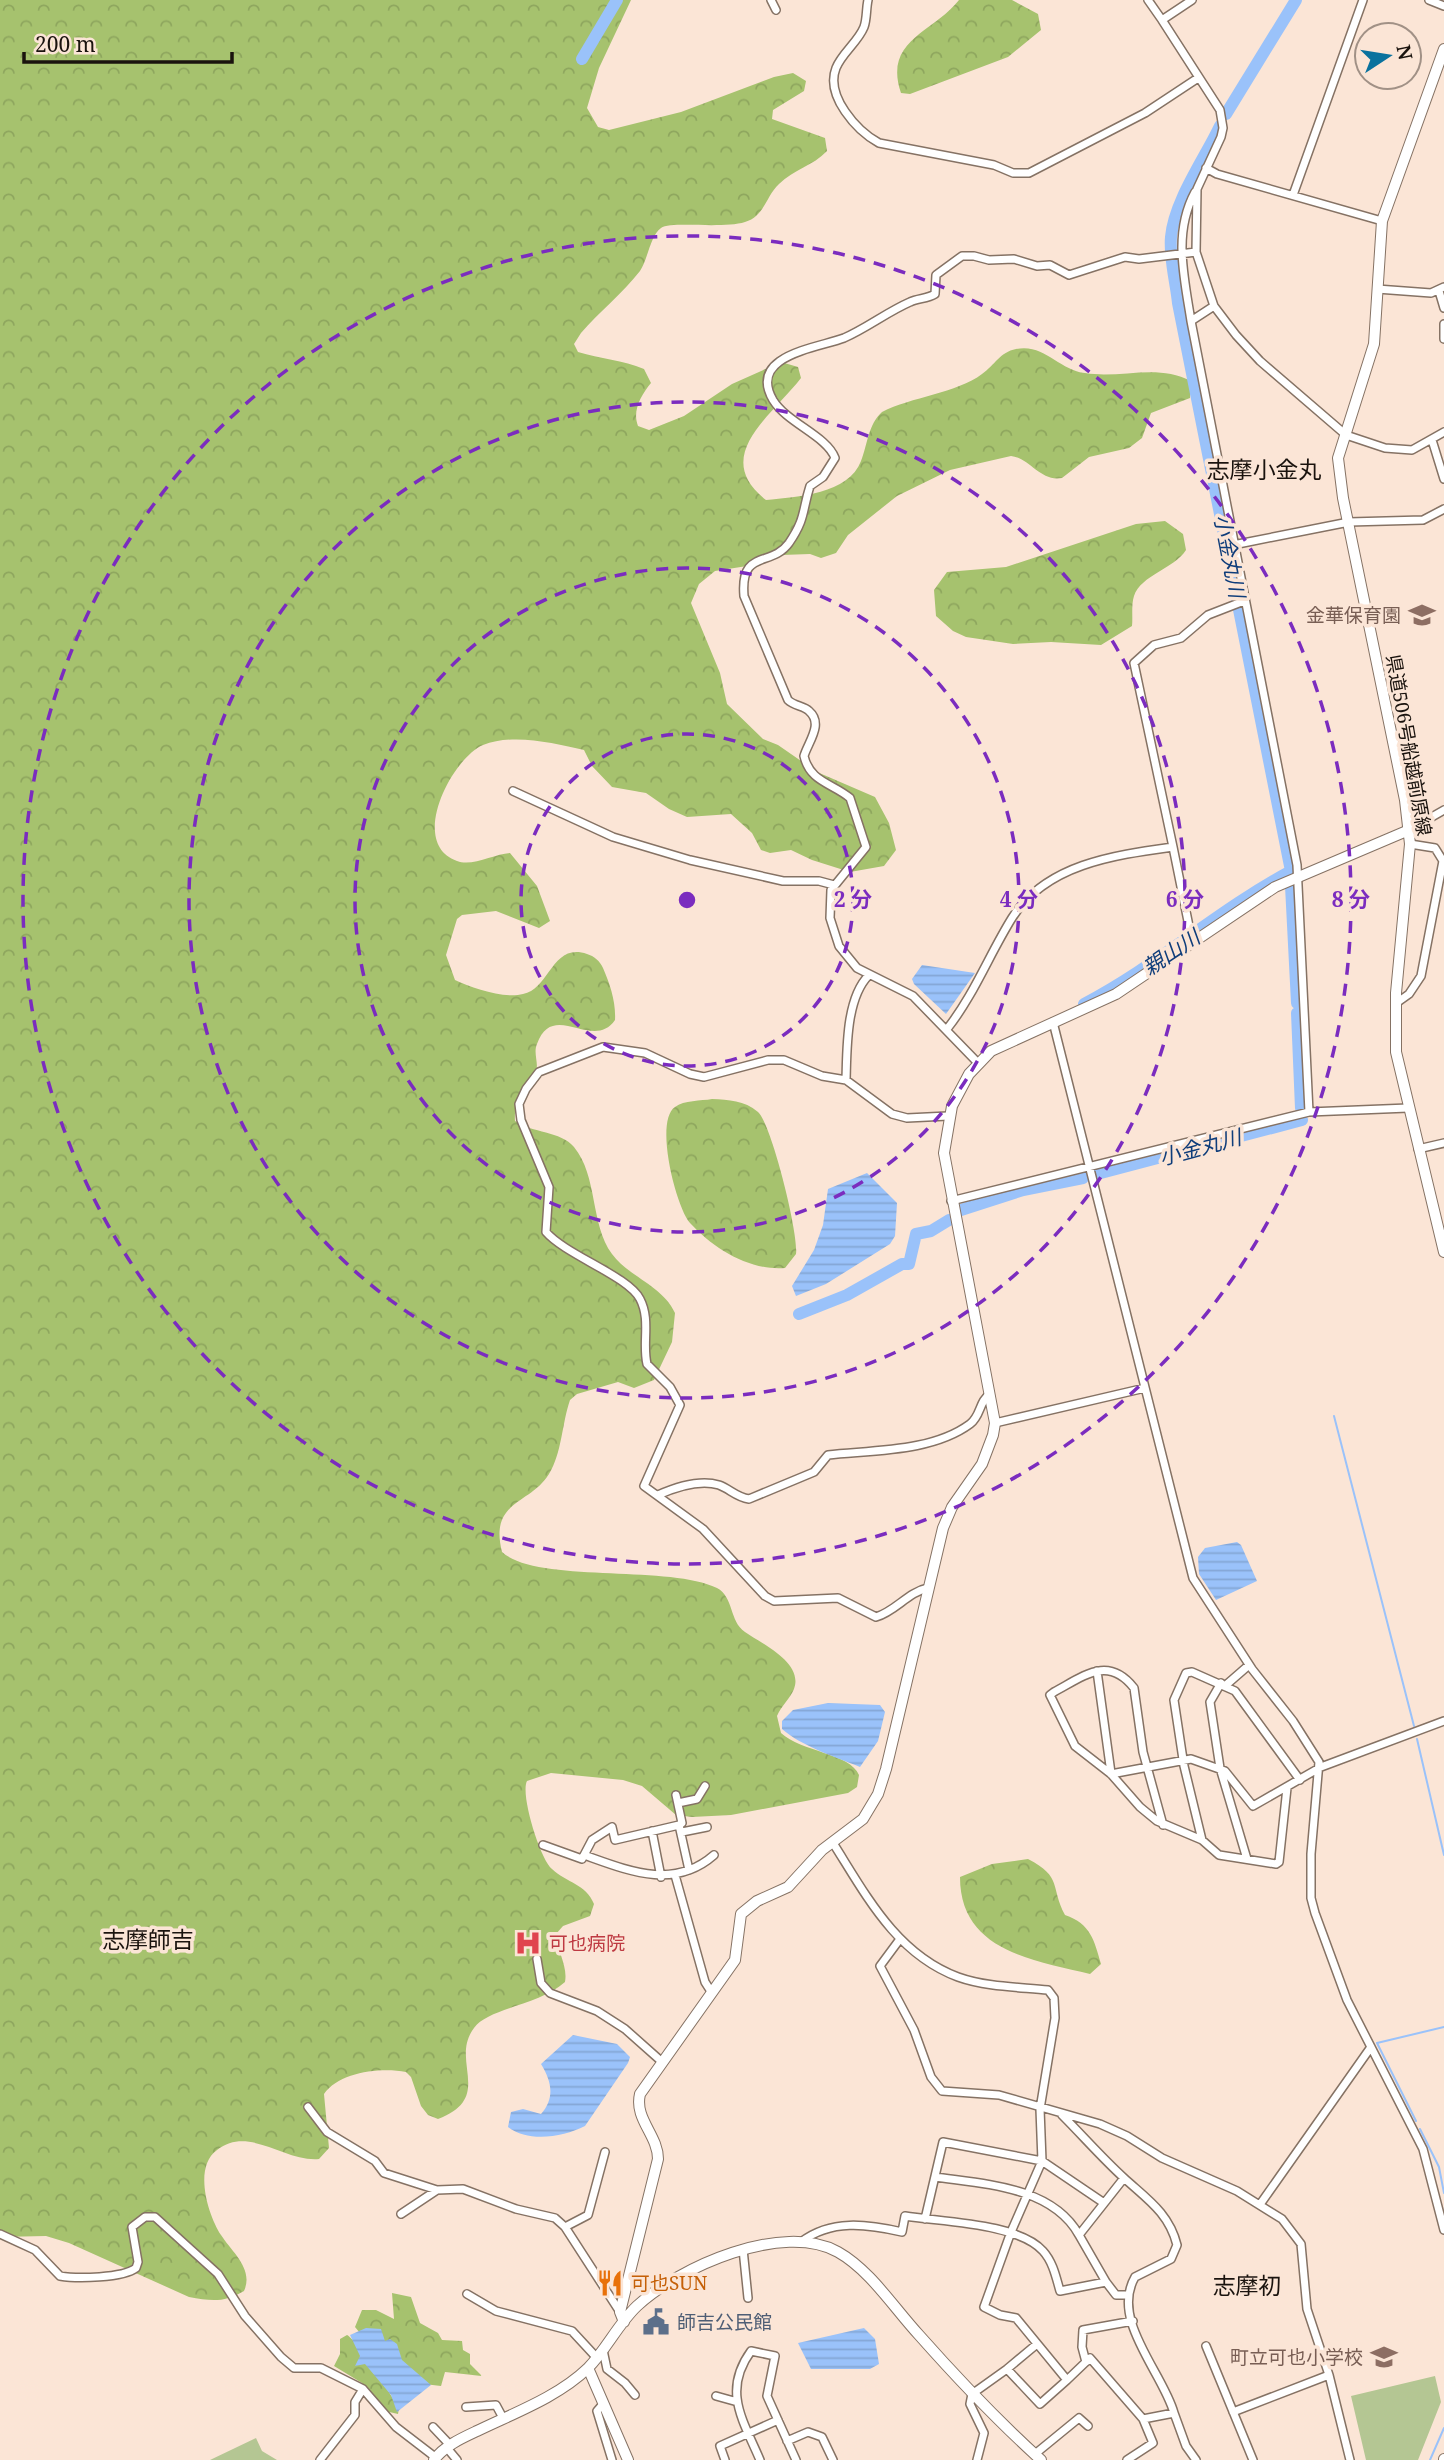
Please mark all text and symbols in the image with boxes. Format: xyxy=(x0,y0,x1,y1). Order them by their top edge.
scale bar xyxy=(24,21,233,65)
north arrow xyxy=(1353,21,1423,91)
text: 200 m xyxy=(35,30,96,58)
text: N xyxy=(1390,42,1419,63)
district label: 志摩小金丸 xyxy=(1207,453,1322,485)
water label: 小金丸川 xyxy=(1208,512,1252,602)
school or university icon: 金華保育園 xyxy=(1407,600,1437,630)
place label: 金華保育園 xyxy=(1306,602,1401,628)
street label: 県道506号船越前原線 xyxy=(1380,652,1438,838)
text: 2 分 xyxy=(834,885,872,913)
text: 4 分 xyxy=(1000,885,1038,913)
text: 6 分 xyxy=(1166,885,1204,913)
text: 8 分 xyxy=(1332,885,1370,913)
centre of rings xyxy=(675,888,699,912)
water label: 親山川 xyxy=(1137,922,1207,981)
water label: 小金丸川 xyxy=(1156,1122,1246,1171)
district label: 志摩師吉 xyxy=(102,1923,194,1955)
hospital icon: 可也病院 xyxy=(513,1928,543,1958)
place label: 可也病院 xyxy=(549,1930,625,1956)
restaurant icon: 可也SUN xyxy=(595,2268,625,2298)
district label: 志摩初 xyxy=(1213,2269,1282,2301)
place label: 可也SUN xyxy=(631,2270,707,2296)
public building icon: 師吉公民館 xyxy=(641,2307,671,2337)
place label: 師吉公民館 xyxy=(677,2309,772,2335)
school or university icon: 町立可也小学校 xyxy=(1369,2342,1399,2372)
place label: 町立可也小学校 xyxy=(1230,2344,1363,2370)

